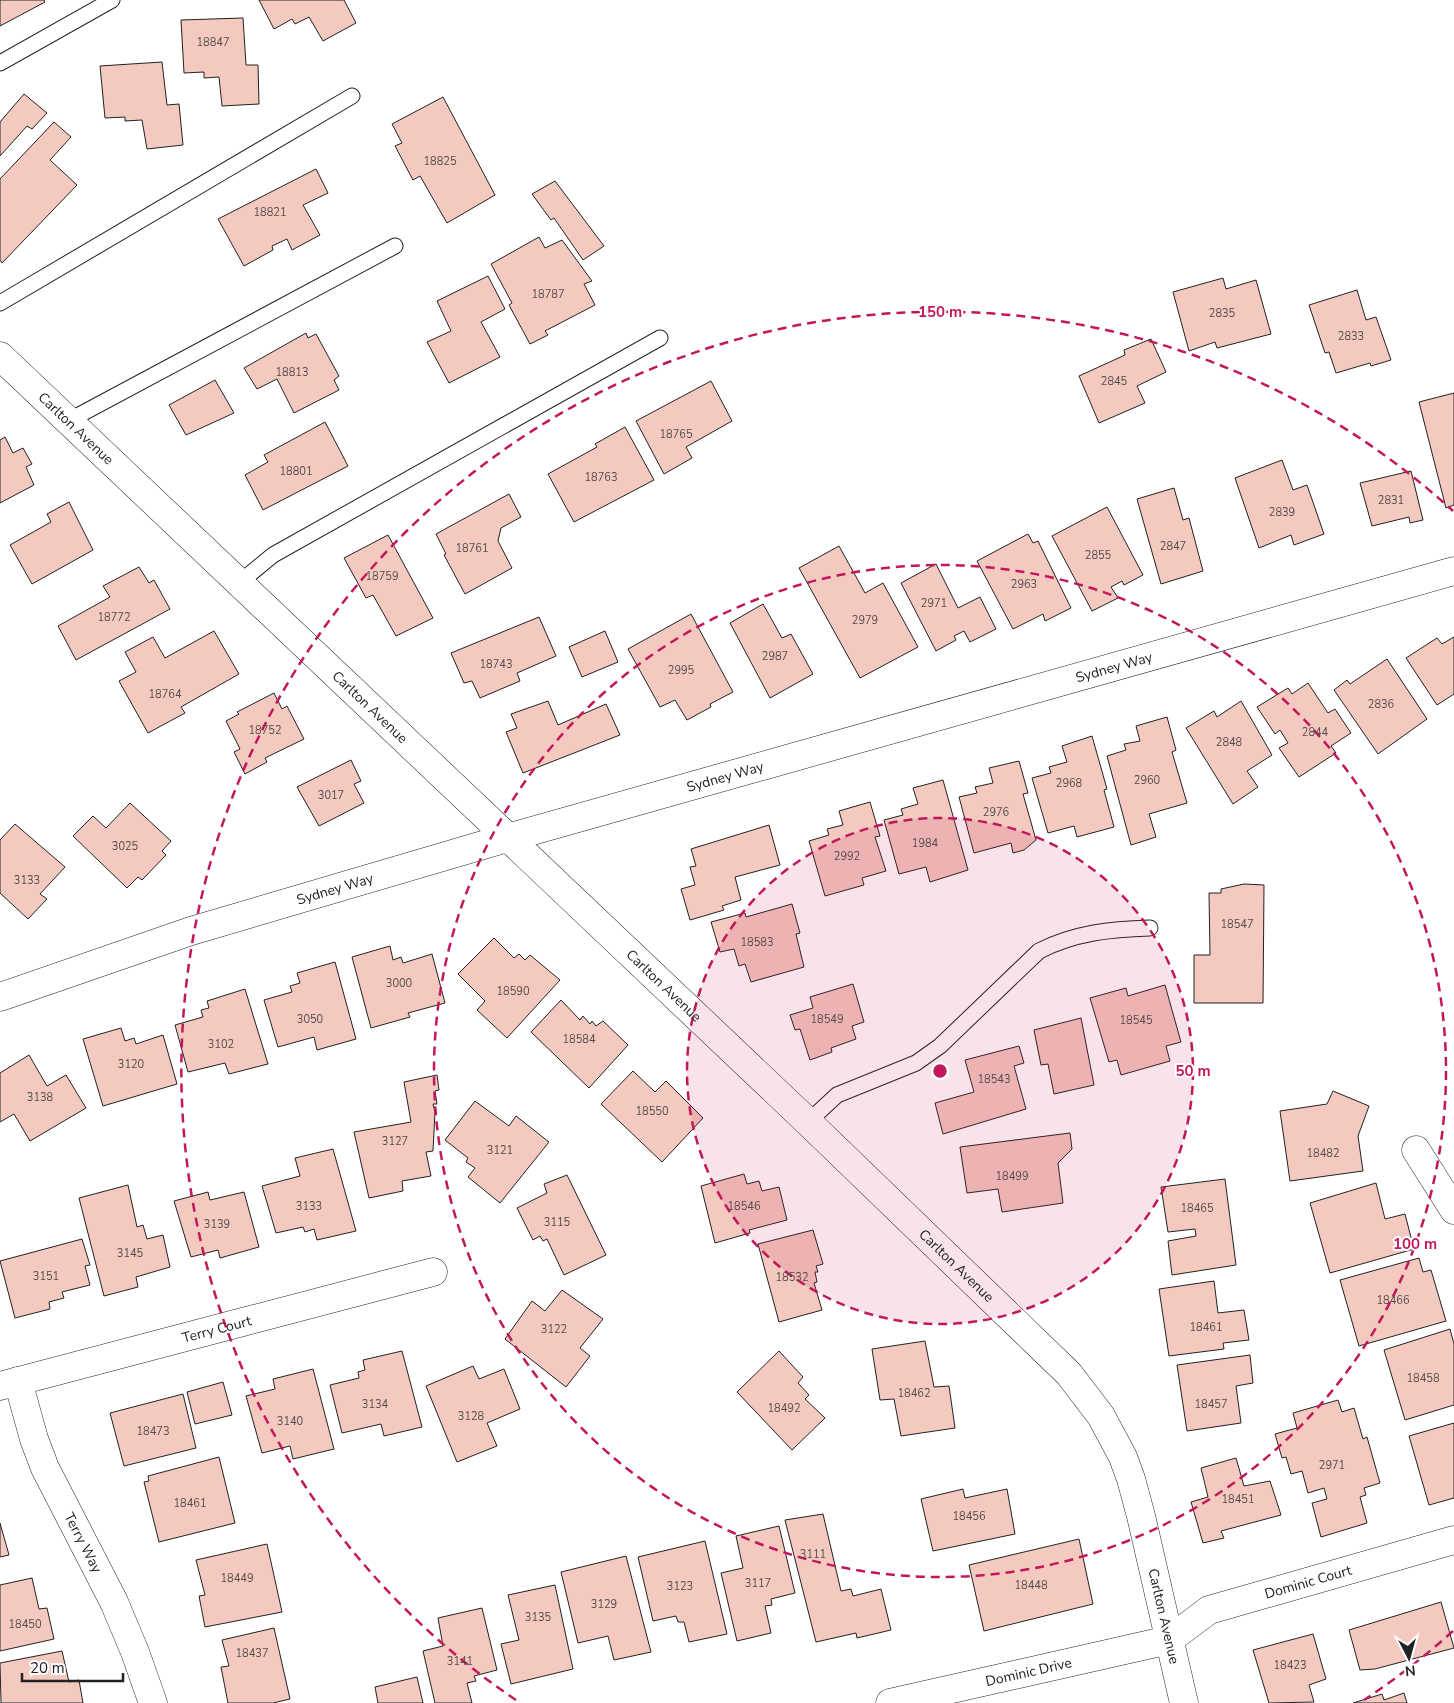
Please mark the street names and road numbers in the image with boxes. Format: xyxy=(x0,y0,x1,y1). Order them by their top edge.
street label: Carlton Avenue xyxy=(34,388,118,469)
street label: Sydney Way xyxy=(1073,647,1155,687)
street label: Carlton Avenue xyxy=(328,667,412,748)
street label: Sydney Way xyxy=(685,757,767,797)
street label: Sydney Way xyxy=(294,869,376,909)
street label: Carlton Avenue xyxy=(622,945,706,1026)
street label: Carlton Avenue xyxy=(915,1225,998,1307)
street label: Terry Court xyxy=(180,1311,254,1348)
street label: Terry Way xyxy=(60,1509,107,1577)
street label: Dominic Court xyxy=(1262,1561,1354,1604)
street label: Carlton Avenue xyxy=(1143,1567,1184,1666)
street label: Dominic Drive xyxy=(984,1653,1074,1691)

